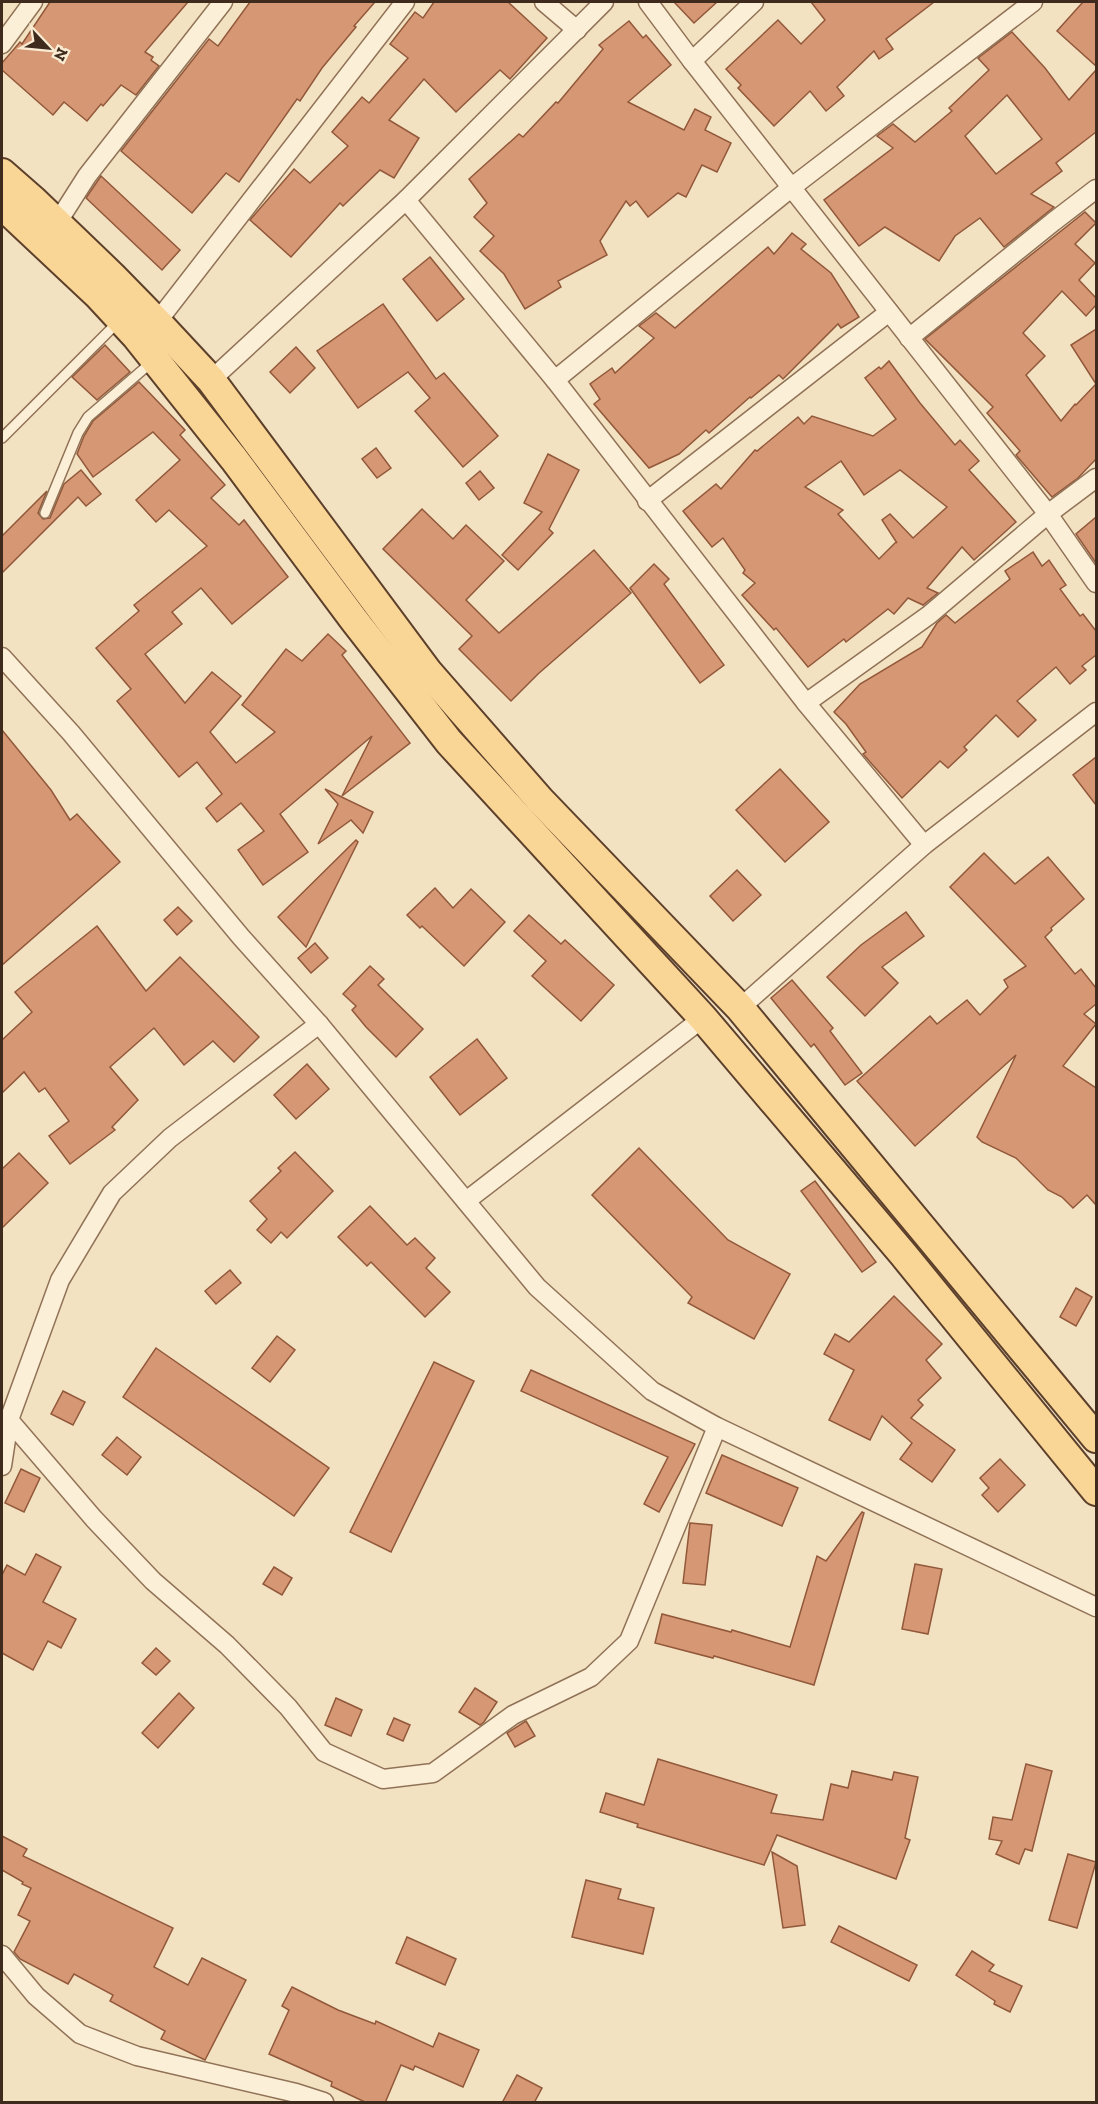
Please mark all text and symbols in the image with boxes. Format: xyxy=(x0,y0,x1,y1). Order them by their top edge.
north arrow xyxy=(18,18,78,78)
text: N xyxy=(50,45,72,64)

